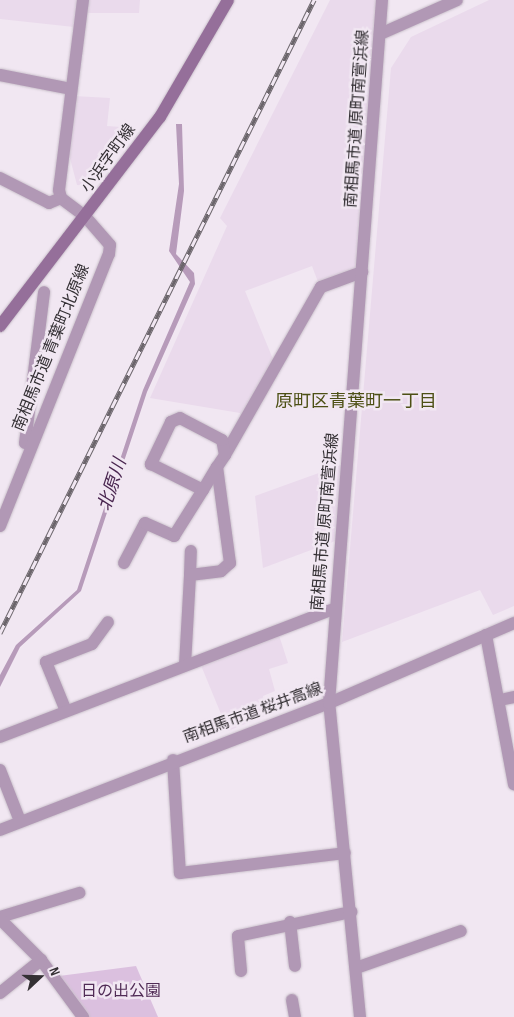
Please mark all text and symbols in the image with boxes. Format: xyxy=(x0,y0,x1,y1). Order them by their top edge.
street label: 南相馬市道 原町南萱浜線 xyxy=(342,29,374,209)
street label: 小浜字町線 xyxy=(78,121,140,197)
street label: 南相馬市道 青葉町北原線 xyxy=(10,262,94,434)
district label: 原町区青葉町一丁目 xyxy=(275,391,437,413)
street label: 南相馬市道 原町南萱浜線 xyxy=(309,432,343,612)
water label: 北原川 xyxy=(94,456,132,514)
street label: 南相馬市道 桜井高線 xyxy=(181,680,325,748)
north arrow xyxy=(15,952,65,1002)
text: N xyxy=(45,965,64,978)
park label: 日の出公園 xyxy=(81,982,161,1002)

